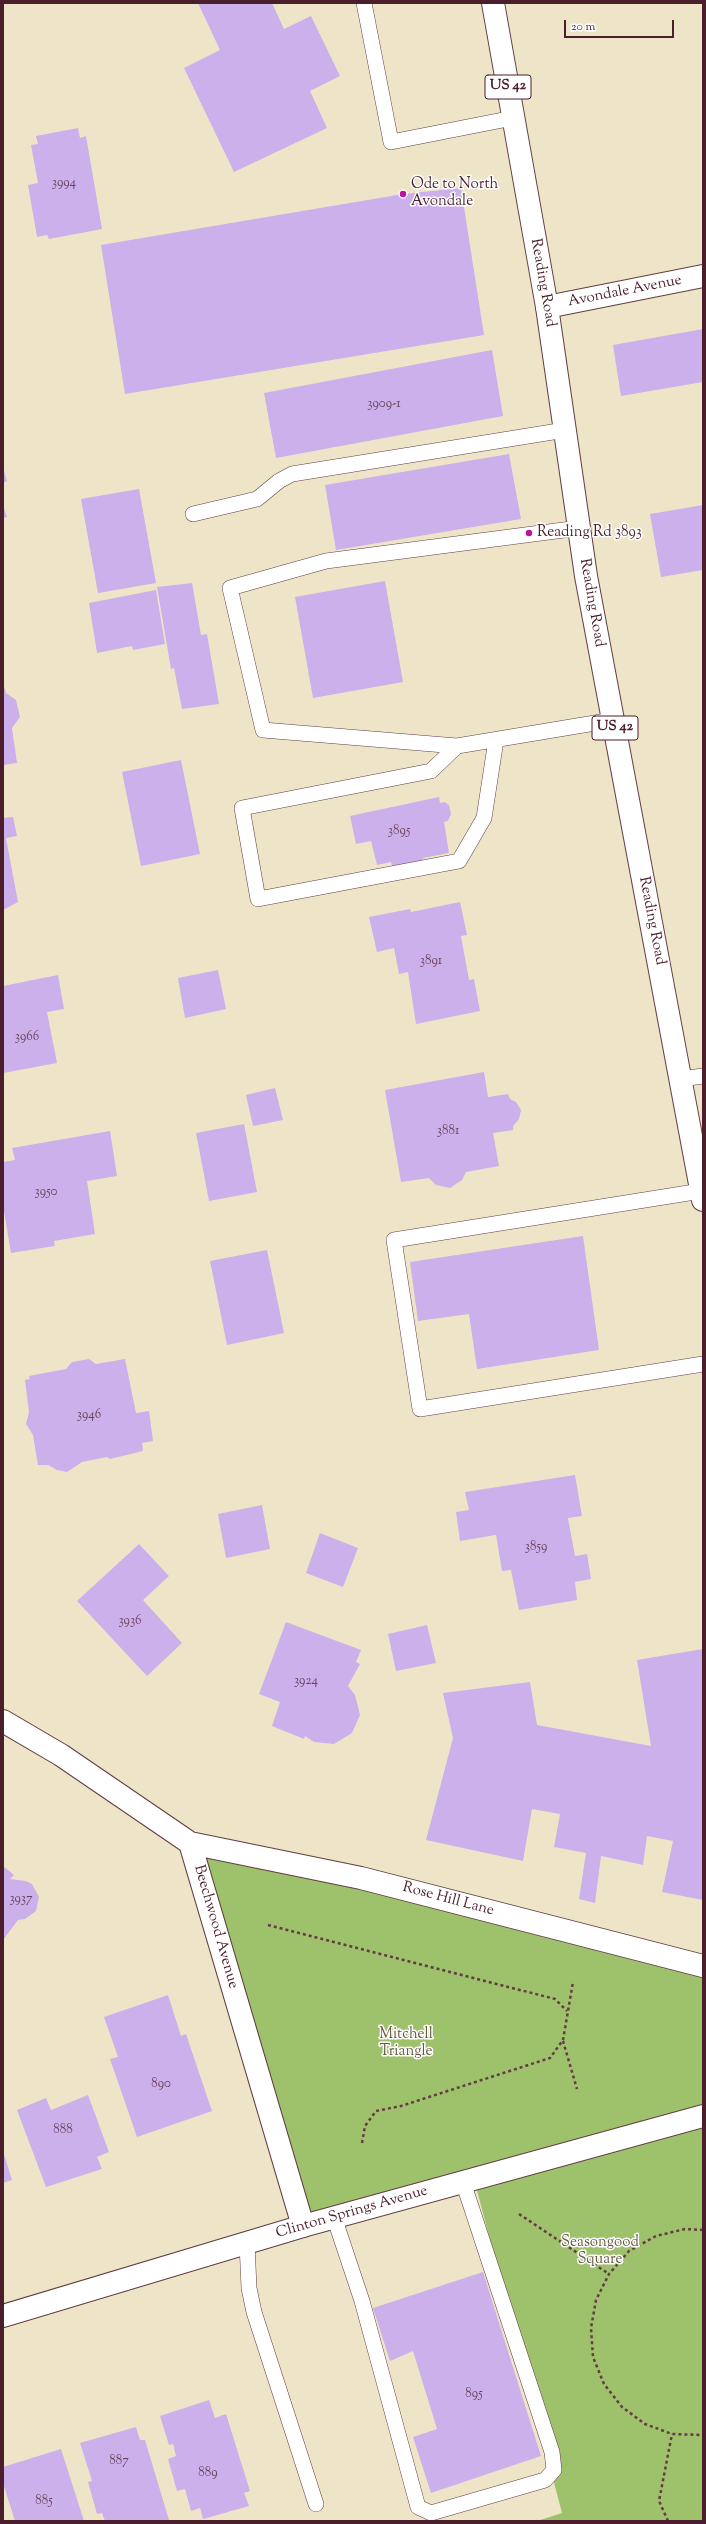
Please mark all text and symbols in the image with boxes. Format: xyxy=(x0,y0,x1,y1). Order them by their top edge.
scale bar xyxy=(566,12,676,38)
text: 20 m xyxy=(571,18,595,36)
road number: US 42 xyxy=(485,75,531,99)
house number: 3994 xyxy=(52,176,76,192)
place label: Ode to North Avondale xyxy=(411,176,498,211)
marker: Ode to North Avondale xyxy=(398,189,408,199)
street label: Reading Road xyxy=(525,237,559,329)
street label: Avondale Avenue xyxy=(567,272,683,312)
house number: 3909-1 xyxy=(367,397,401,413)
place label: Reading Rd 3893 xyxy=(537,524,642,542)
marker: Reading Rd 3893 xyxy=(524,528,534,538)
street label: Reading Road xyxy=(574,557,608,649)
road number: US 42 xyxy=(592,716,638,740)
house number: 3895 xyxy=(388,824,410,840)
street label: Reading Road xyxy=(634,875,668,967)
house number: 3891 xyxy=(420,954,442,970)
house number: 3966 xyxy=(15,1030,39,1046)
house number: 3881 xyxy=(437,1124,459,1140)
house number: 3950 xyxy=(35,1185,57,1201)
house number: 3946 xyxy=(77,1408,101,1424)
house number: 3859 xyxy=(525,1540,547,1556)
house number: 3936 xyxy=(118,1614,142,1630)
house number: 3924 xyxy=(294,1674,318,1690)
street label: Beechwood Avenue xyxy=(189,1863,241,1991)
street label: Rose Hill Lane xyxy=(400,1879,496,1921)
house number: 3937 xyxy=(9,1892,33,1908)
park label: Mitchell Triangle xyxy=(379,2026,433,2061)
house number: 890 xyxy=(151,2077,171,2093)
house number: 888 xyxy=(53,2123,73,2139)
street label: Clinton Springs Avenue xyxy=(274,2183,430,2243)
park label: Seasongood Square xyxy=(561,2234,639,2269)
house number: 895 xyxy=(465,2387,483,2403)
house number: 887 xyxy=(109,2454,129,2470)
house number: 889 xyxy=(198,2466,218,2482)
house number: 885 xyxy=(35,2494,53,2510)

